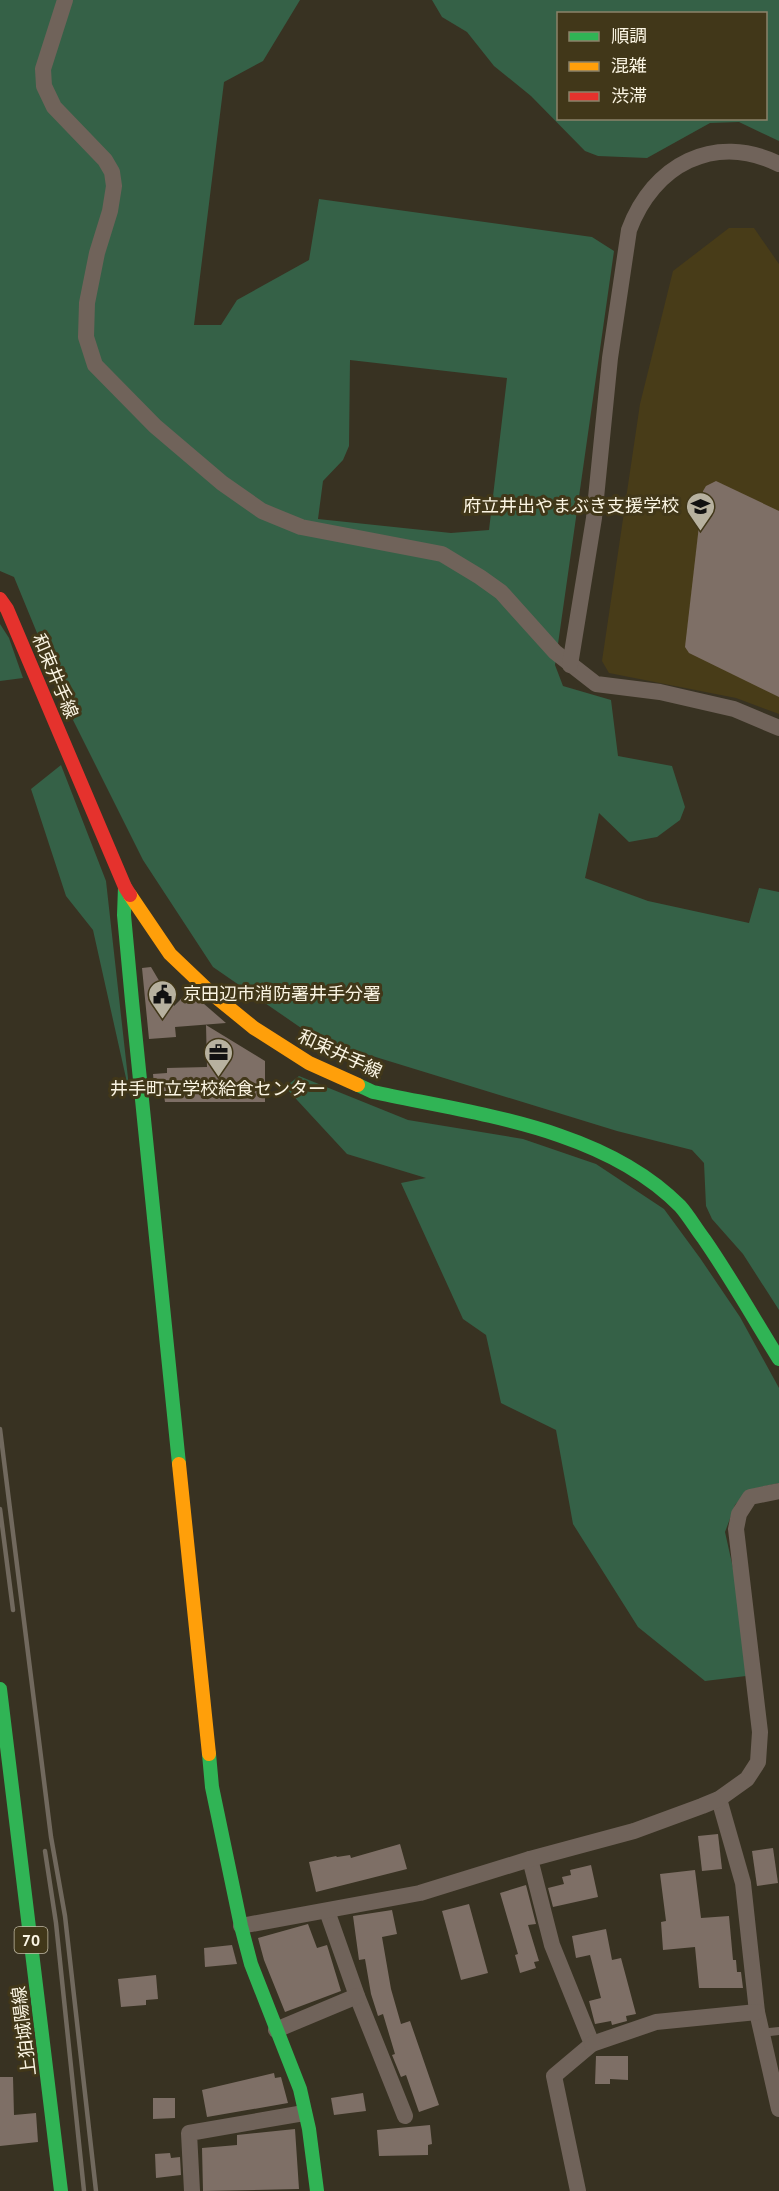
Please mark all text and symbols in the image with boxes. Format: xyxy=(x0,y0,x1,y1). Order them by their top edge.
legend xyxy=(557,12,767,120)
text: 順調 xyxy=(611,24,647,47)
text: 混雑 xyxy=(611,54,647,77)
text: 渋滞 xyxy=(611,84,647,107)
school or university icon: 府立井出やまぶき支援学校 xyxy=(684,490,716,532)
place label: 府立井出やまぶき支援学校 xyxy=(463,494,679,517)
street label: 和束井手線 xyxy=(27,630,84,722)
public building icon: 京田辺市消防署井手分署 xyxy=(146,978,178,1020)
place label: 京田辺市消防署井手分署 xyxy=(183,982,381,1005)
street label: 和束井手線 xyxy=(295,1024,386,1083)
office icon: 井手町立学校給食センター xyxy=(202,1036,234,1078)
place label: 井手町立学校給食センター xyxy=(110,1077,326,1100)
road number: 70 xyxy=(15,1927,48,1953)
street label: 上狛城陽線 xyxy=(7,1985,40,2077)

